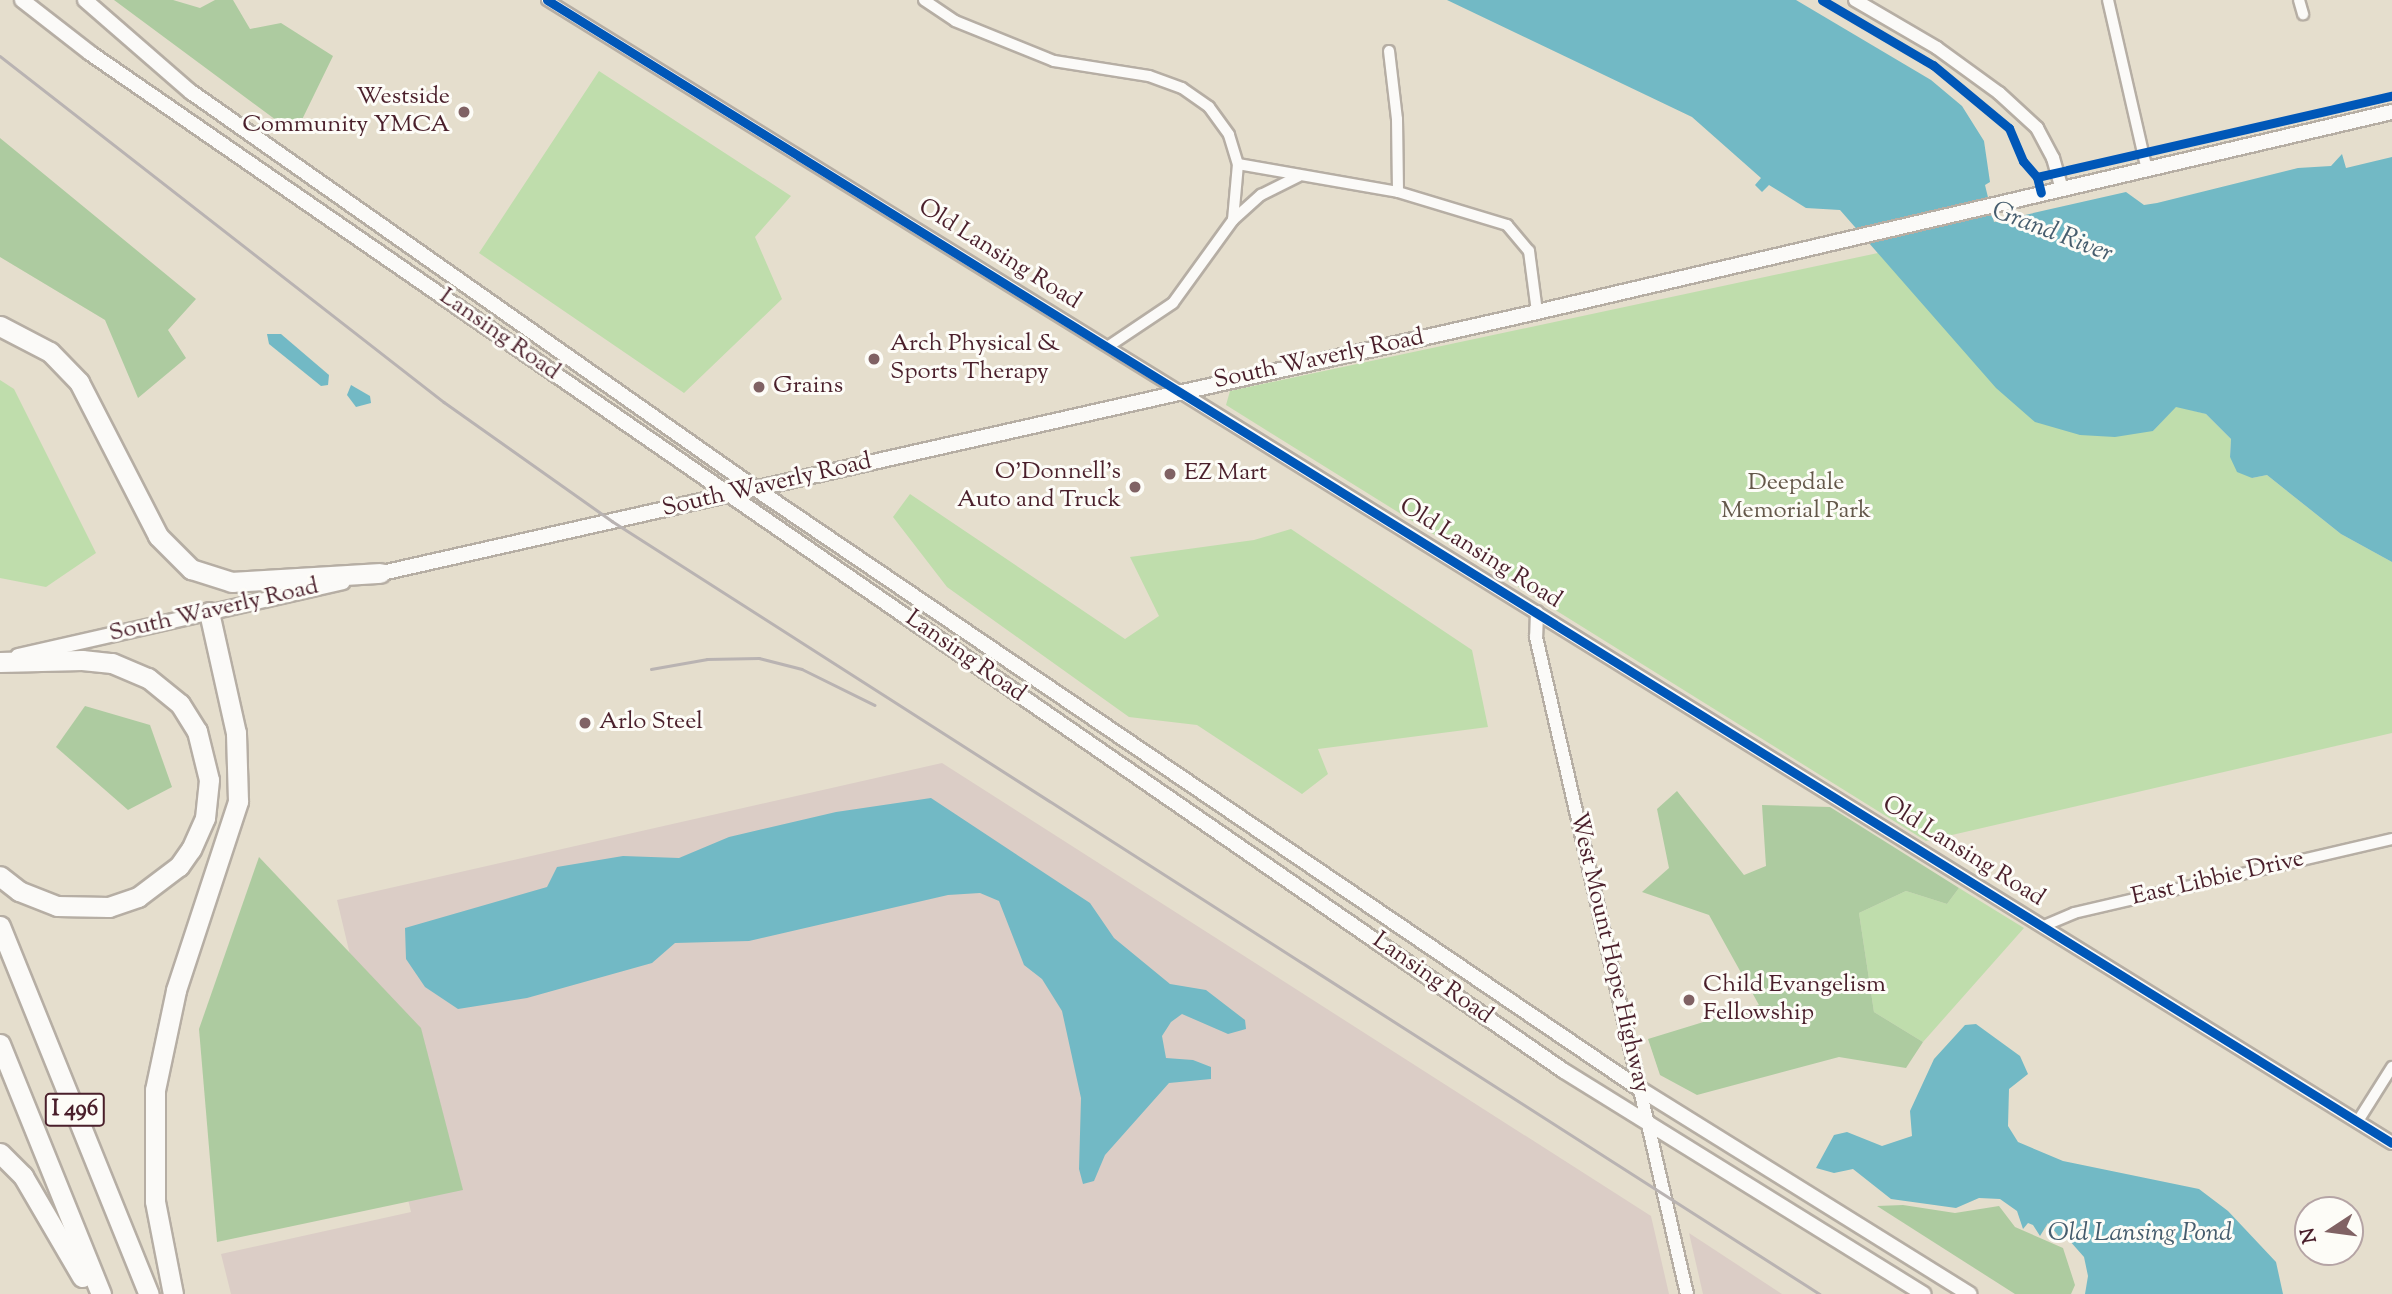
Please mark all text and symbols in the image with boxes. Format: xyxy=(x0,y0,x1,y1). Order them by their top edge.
place label: Westside Community YMCA xyxy=(242,84,450,140)
marker: Westside Community YMCA xyxy=(456,104,472,120)
street label: Old Lansing Road xyxy=(912,193,1086,317)
water label: Grand River xyxy=(1987,196,2117,270)
street label: Lansing Road xyxy=(433,283,565,387)
street label: South Waverly Road xyxy=(1211,324,1427,396)
place label: Arch Physical & Sports Therapy xyxy=(890,331,1060,387)
marker: Arch Physical & Sports Therapy xyxy=(864,349,884,369)
place label: Grains xyxy=(773,373,843,401)
marker: Grains xyxy=(751,379,767,395)
street label: South Waverly Road xyxy=(659,448,875,524)
place label: O'Donnell's Auto and Truck xyxy=(957,459,1121,515)
place label: EZ Mart xyxy=(1184,460,1267,488)
marker: EZ Mart xyxy=(1162,466,1178,482)
park label: Deepdale Memorial Park xyxy=(1721,470,1871,526)
marker: O'Donnell's Auto and Truck xyxy=(1127,479,1143,495)
street label: Old Lansing Road xyxy=(1393,492,1567,616)
street label: South Waverly Road xyxy=(106,573,322,649)
street label: Lansing Road xyxy=(899,605,1031,709)
place label: Arlo Steel xyxy=(599,709,703,737)
marker: Arlo Steel xyxy=(577,715,593,731)
street label: Old Lansing Road xyxy=(1876,790,2050,914)
street label: West Mount Hope Highway xyxy=(1563,810,1655,1096)
street label: East Libbie Drive xyxy=(2129,845,2307,913)
street label: Lansing Road xyxy=(1366,927,1498,1031)
place label: Child Evangelism Fellowship xyxy=(1703,972,1886,1028)
marker: Child Evangelism Fellowship xyxy=(1681,992,1697,1008)
road number: I 496 xyxy=(43,1091,106,1130)
north arrow xyxy=(2294,1196,2364,1266)
water label: Old Lansing Pond xyxy=(2048,1218,2232,1250)
text: N xyxy=(2295,1225,2325,1246)

